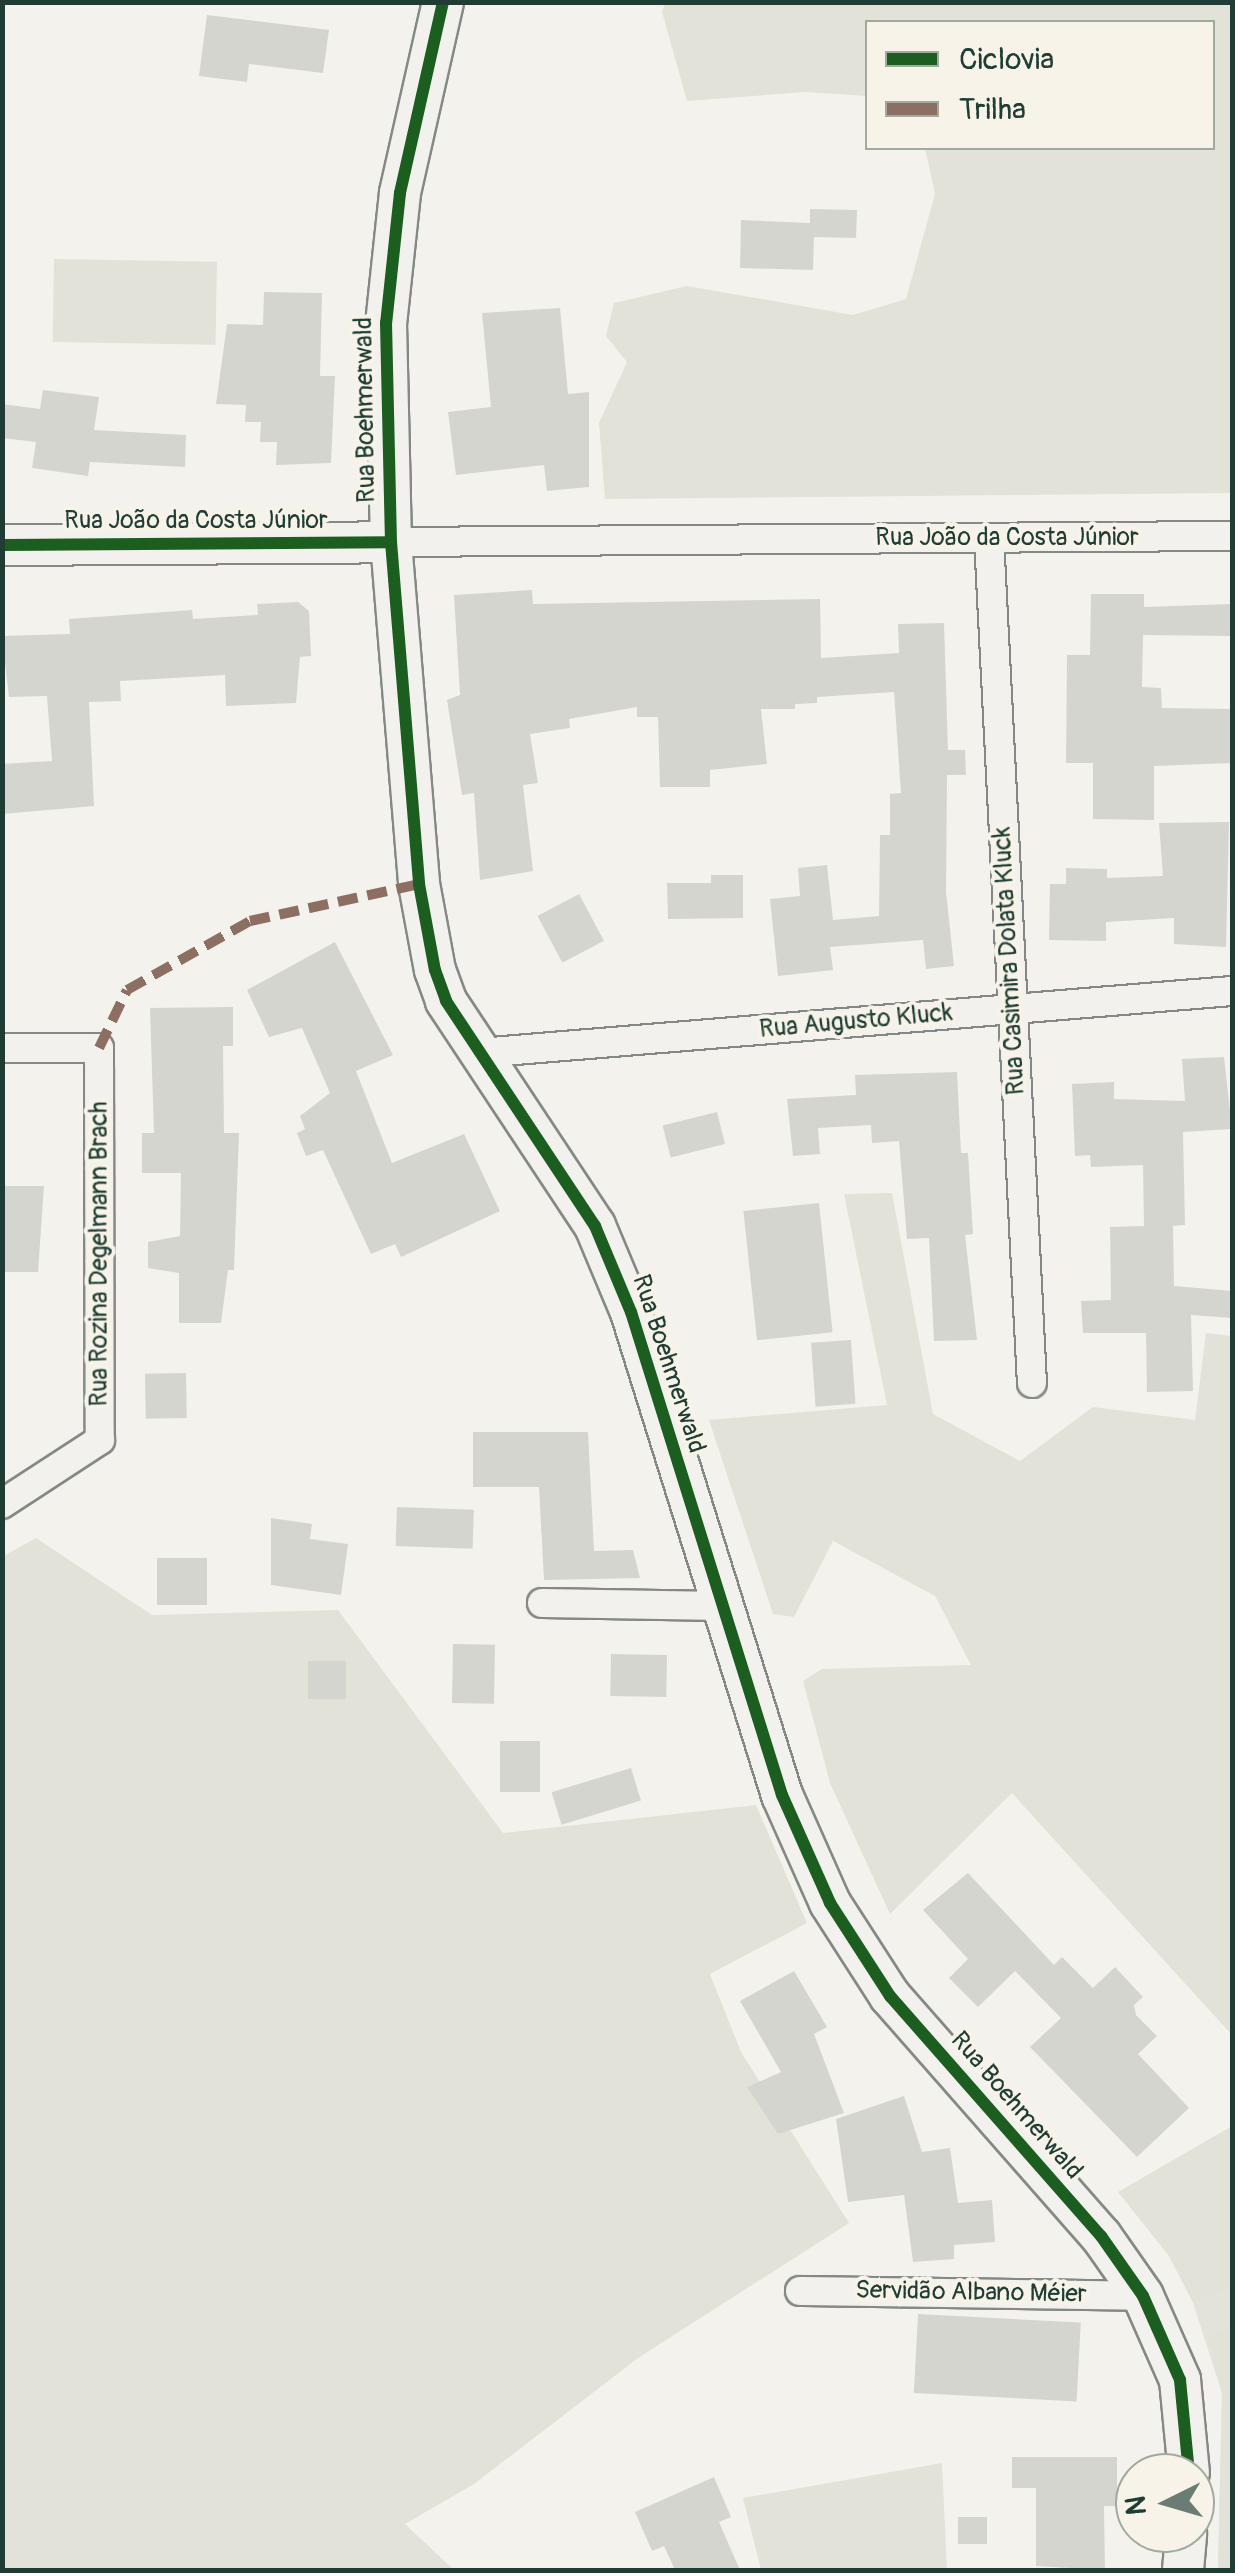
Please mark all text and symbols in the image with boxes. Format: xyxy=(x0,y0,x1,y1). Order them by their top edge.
legend xyxy=(865,20,1215,150)
text: Ciclovia xyxy=(959,41,1054,78)
text: Trilha xyxy=(959,91,1026,128)
street label: Rua Boehmerwald xyxy=(349,317,383,503)
street label: Rua João da Costa Júnior xyxy=(64,506,328,536)
street label: Rua João da Costa Júnior xyxy=(875,523,1139,553)
street label: Rua Casimira Dolata Kluck xyxy=(988,826,1032,1096)
street label: Rua Augusto Kluck xyxy=(758,999,954,1045)
street label: Rua Rozina Degelmann Brach xyxy=(85,1101,115,1407)
street label: Rua Boehmerwald xyxy=(625,1271,711,1457)
street label: Rua Boehmerwald xyxy=(944,2026,1088,2186)
street label: Servidão Albano Méier xyxy=(855,2276,1087,2310)
north arrow xyxy=(1115,2453,1215,2553)
text: N xyxy=(1118,2495,1155,2516)

